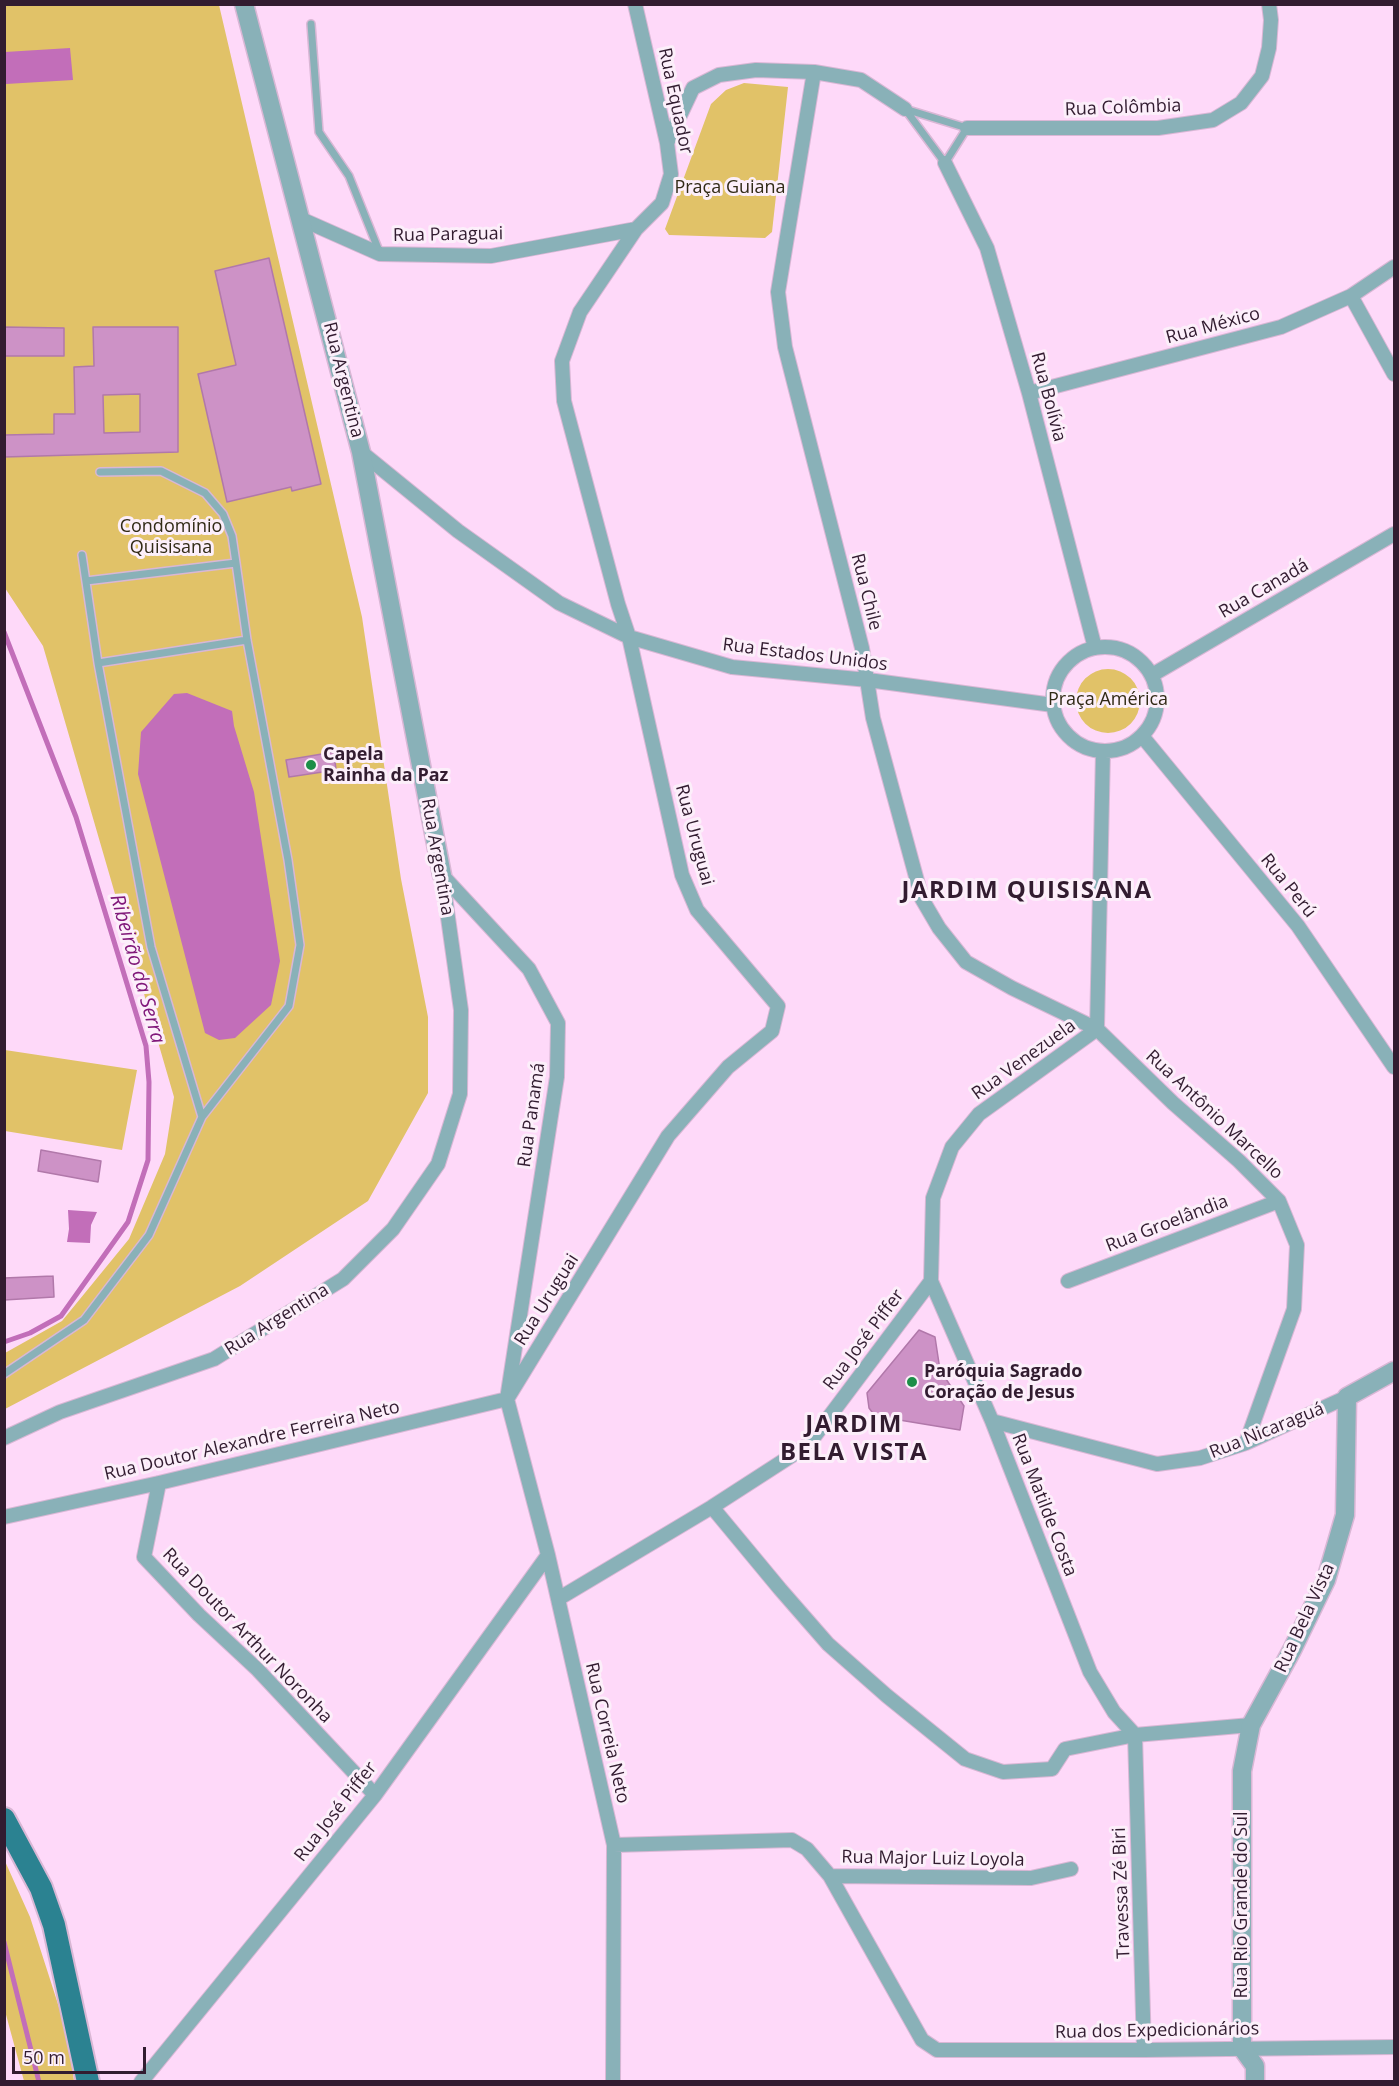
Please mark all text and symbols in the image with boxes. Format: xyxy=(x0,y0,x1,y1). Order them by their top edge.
street label: Rua Equador xyxy=(653,46,697,156)
street label: Rua Colômbia xyxy=(1064,95,1182,121)
park label: Praça Guiana xyxy=(674,177,786,199)
street label: Rua Paraguai xyxy=(393,223,503,247)
street label: Rua México xyxy=(1164,303,1262,349)
street label: Rua Argentina xyxy=(318,320,368,440)
street label: Rua Bolívia xyxy=(1026,350,1070,444)
park label: Condomínio Quisisana xyxy=(120,516,222,558)
street label: Rua Chile xyxy=(846,551,886,633)
street label: Rua Canadá xyxy=(1215,555,1313,623)
street label: Rua Estados Unidos xyxy=(721,634,889,676)
park label: Praça América xyxy=(1048,689,1168,711)
place label: Capela Rainha da Paz xyxy=(323,744,448,786)
marker: Capela Rainha da Paz xyxy=(304,758,318,772)
street label: Rua Uruguai xyxy=(670,782,718,888)
street label: Rua Argentina xyxy=(416,797,458,917)
street label: Rua Perú xyxy=(1256,850,1320,922)
district label: JARDIM QUISISANA xyxy=(901,877,1153,905)
water label: Ribeirão da Serra xyxy=(104,892,170,1046)
street label: Rua Venezuela xyxy=(968,1015,1080,1105)
street label: Rua Antônio Marcello xyxy=(1141,1046,1287,1184)
street label: Rua Panamá xyxy=(514,1061,550,1169)
street label: Rua Groelândia xyxy=(1103,1191,1231,1257)
street label: Rua Uruguai xyxy=(510,1250,584,1350)
street label: Rua Argentina xyxy=(221,1279,333,1361)
street label: Rua José Piffer xyxy=(819,1285,909,1395)
place label: Paróquia Sagrado Coração de Jesus xyxy=(924,1361,1082,1404)
marker: Paróquia Sagrado Coração de Jesus xyxy=(905,1375,919,1389)
street label: Rua Doutor Alexandre Ferreira Neto xyxy=(102,1396,402,1486)
street label: Rua Nicaraguá xyxy=(1207,1398,1327,1464)
district label: JARDIM BELA VISTA xyxy=(780,1411,928,1467)
street label: Rua Matilde Costa xyxy=(1007,1430,1081,1580)
street label: Rua Doutor Arthur Noronha xyxy=(158,1544,336,1728)
street label: Rua Bela Vista xyxy=(1270,1560,1340,1676)
street label: Rua Correia Neto xyxy=(580,1660,634,1806)
street label: Rua José Piffer xyxy=(290,1758,382,1866)
street label: Rua Rio Grande do Sul xyxy=(1231,1811,1253,1999)
street label: Travessa Zé Biri xyxy=(1109,1827,1135,1959)
street label: Rua Major Luiz Loyola xyxy=(841,1847,1025,1871)
street label: Rua dos Expedicionários xyxy=(1055,2018,1259,2044)
scale bar xyxy=(15,2035,148,2073)
text: 50 m xyxy=(23,2045,65,2069)

